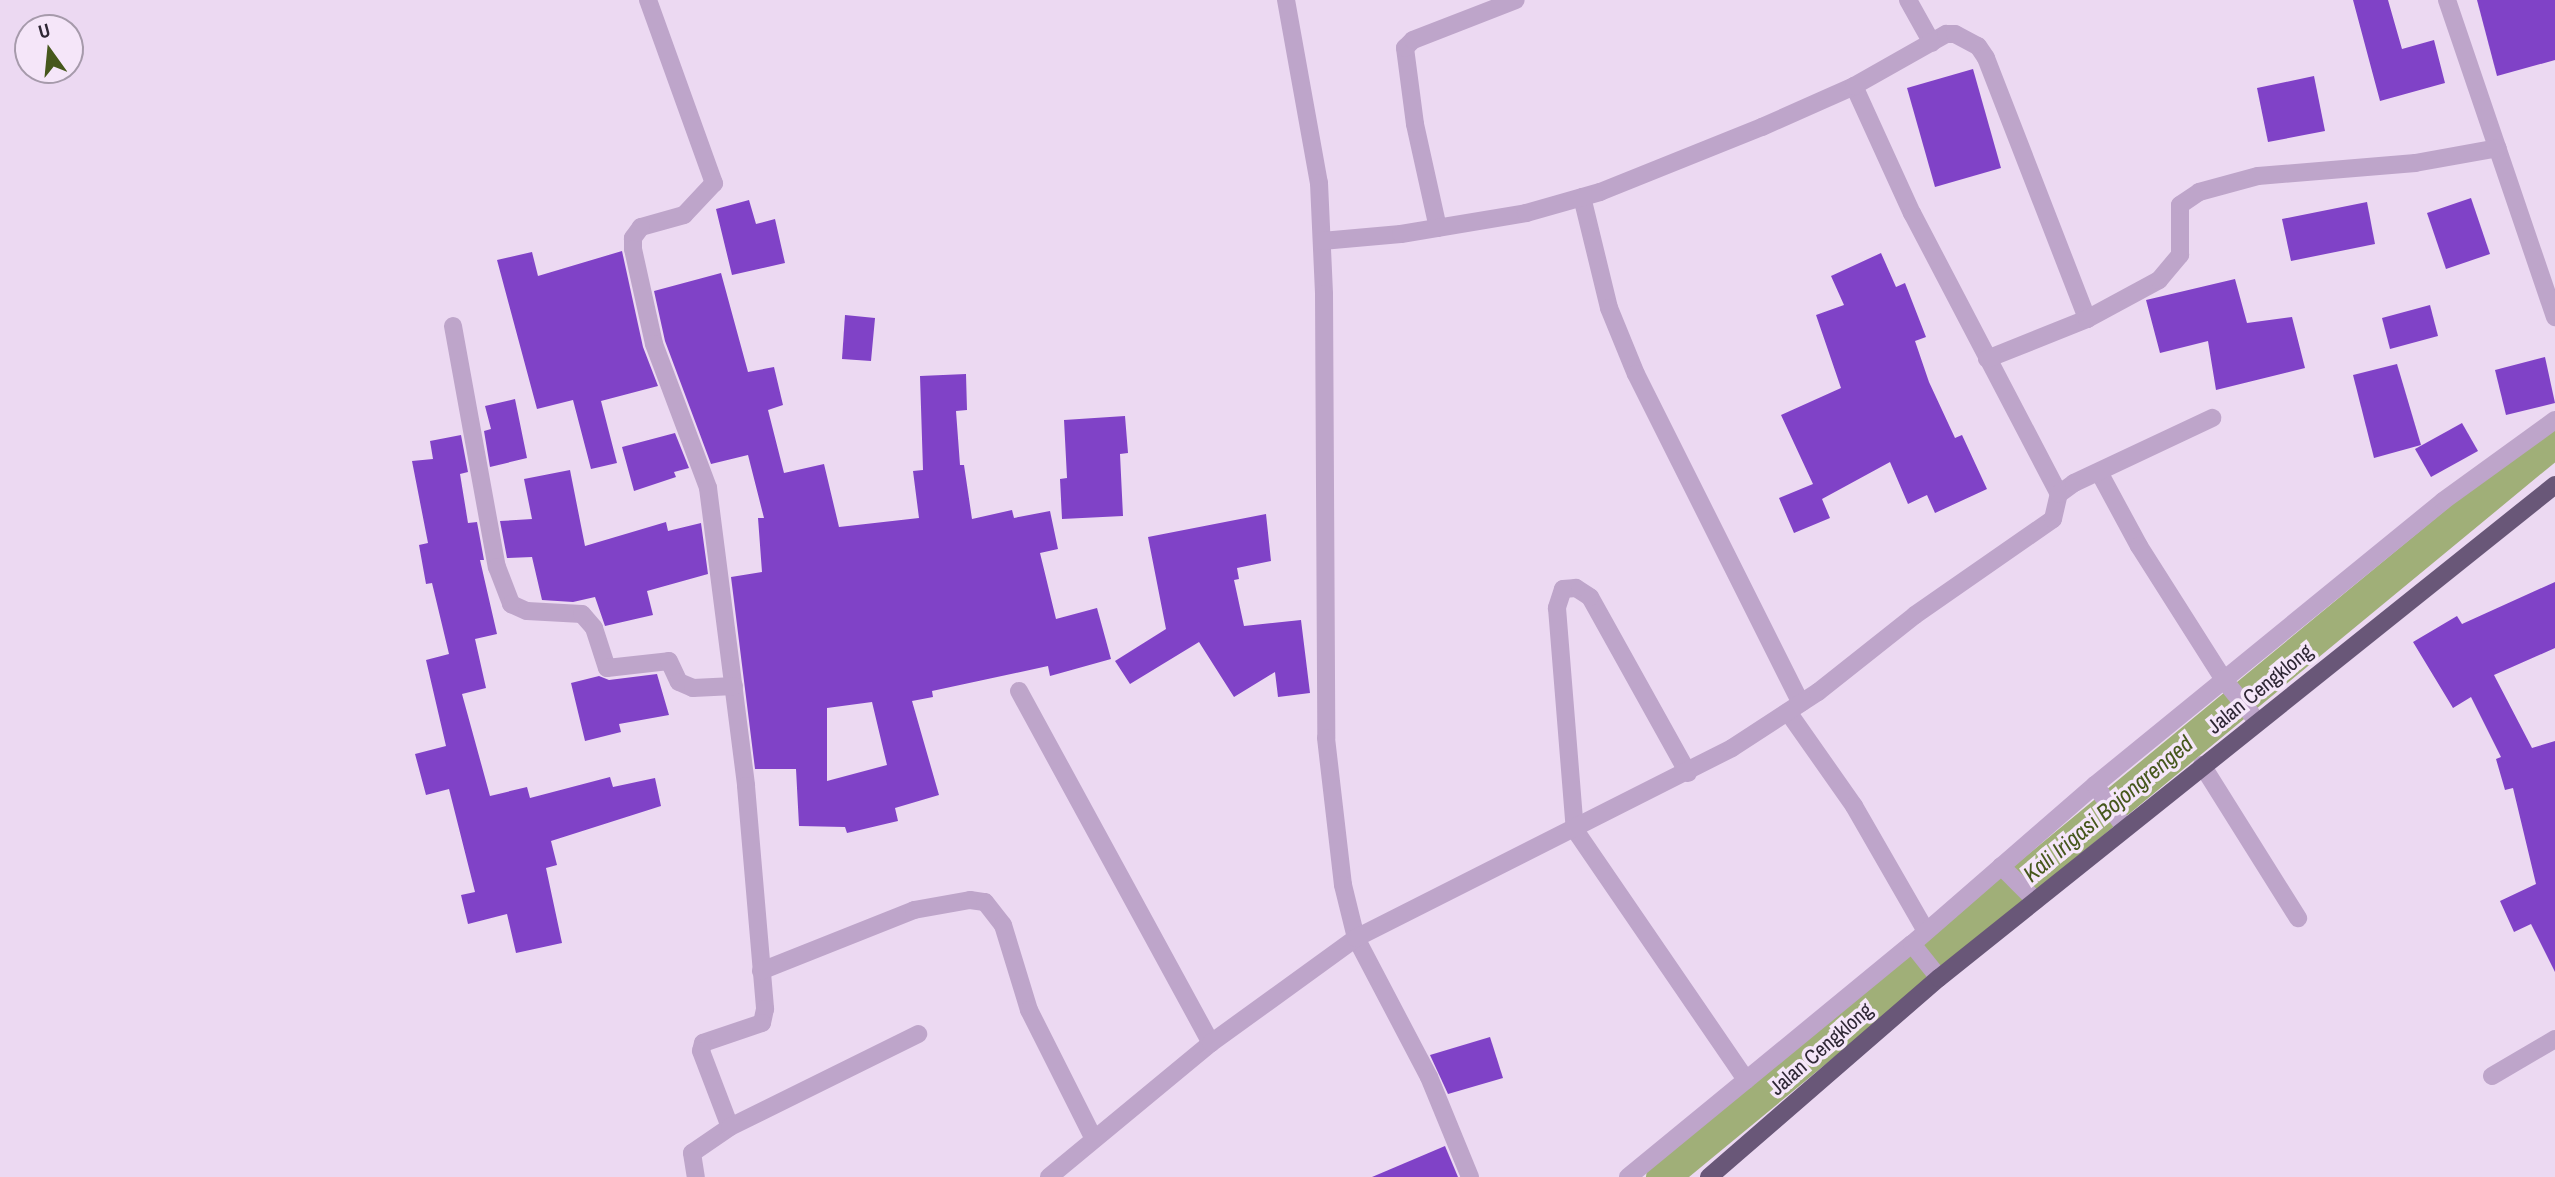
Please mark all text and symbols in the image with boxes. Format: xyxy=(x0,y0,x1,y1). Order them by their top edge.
north arrow xyxy=(14,14,84,84)
text: U xyxy=(35,17,53,45)
street label: Jalan Cengklong xyxy=(2202,639,2318,739)
water label: Kali Irigasi Bojongrenged xyxy=(2018,730,2198,888)
street label: Jalan Cengklong xyxy=(1764,997,1878,1101)

